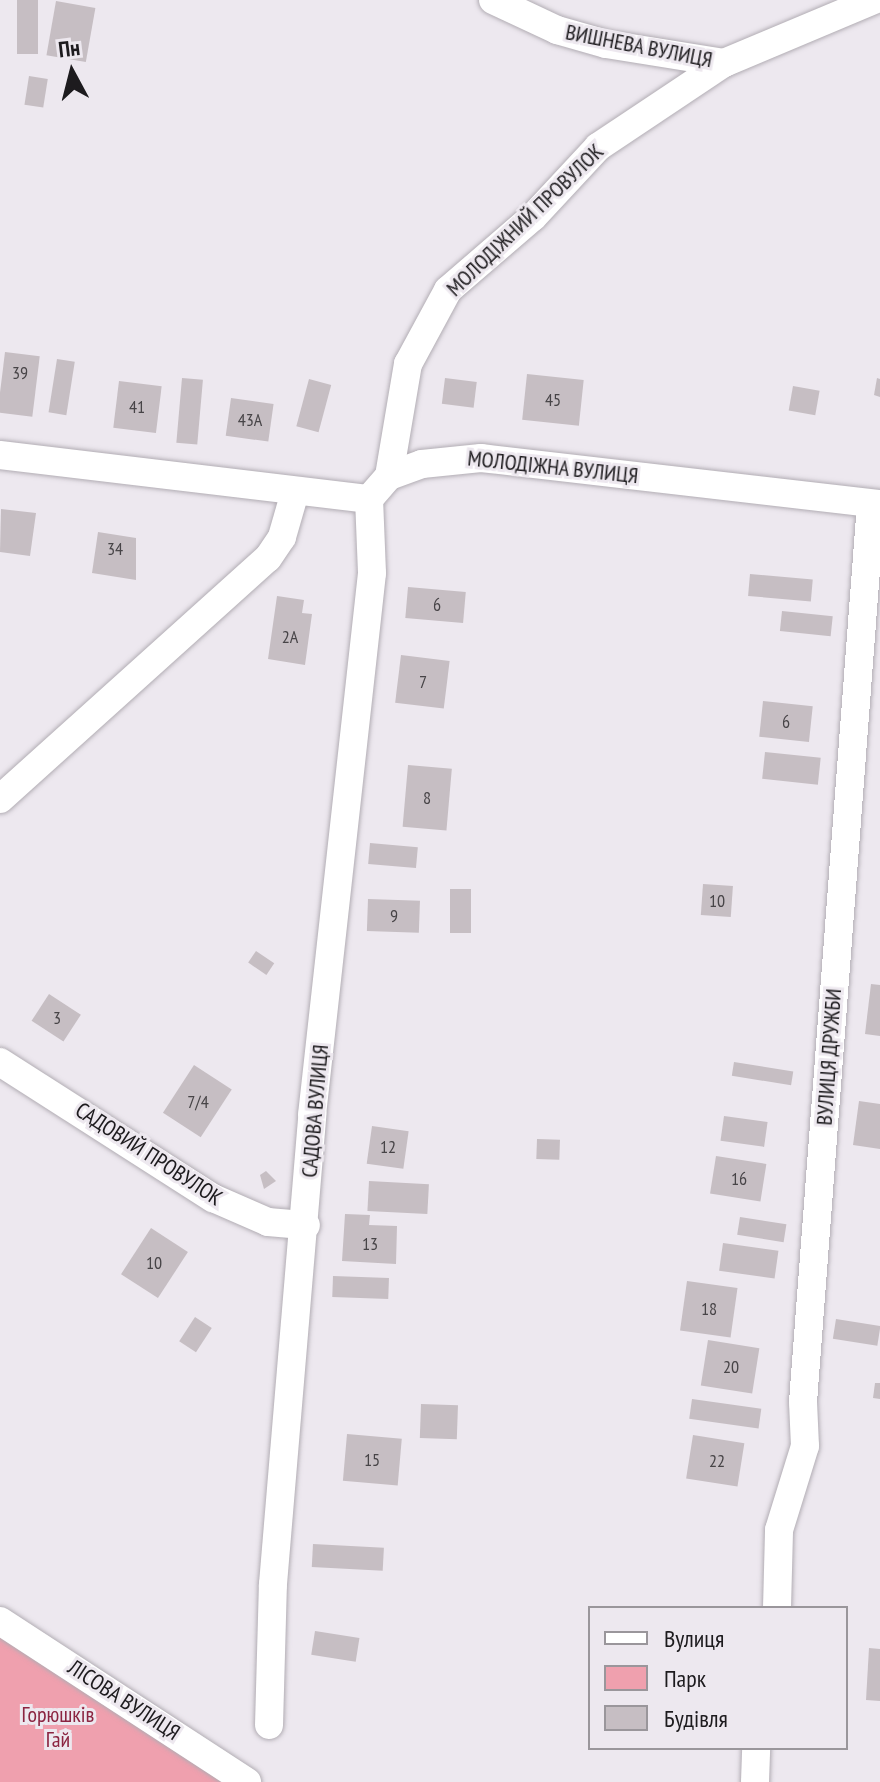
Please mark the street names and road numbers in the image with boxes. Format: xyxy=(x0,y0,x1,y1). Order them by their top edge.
street label: ВИШНЕВА ВУЛИЦЯ xyxy=(563,19,715,73)
street label: МОЛОДІЖНИЙ ПРОВУЛОК xyxy=(441,138,609,302)
street label: МОЛОДІЖНА ВУЛИЦЯ xyxy=(466,445,640,489)
street label: ВУЛИЦЯ ДРУЖБИ xyxy=(811,988,847,1126)
street label: САДОВА ВУЛИЦЯ xyxy=(296,1043,334,1179)
street label: САДОВИЙ ПРОВУЛОК xyxy=(71,1097,227,1211)
street label: ЛІСОВА ВУЛИЦЯ xyxy=(63,1654,185,1746)

